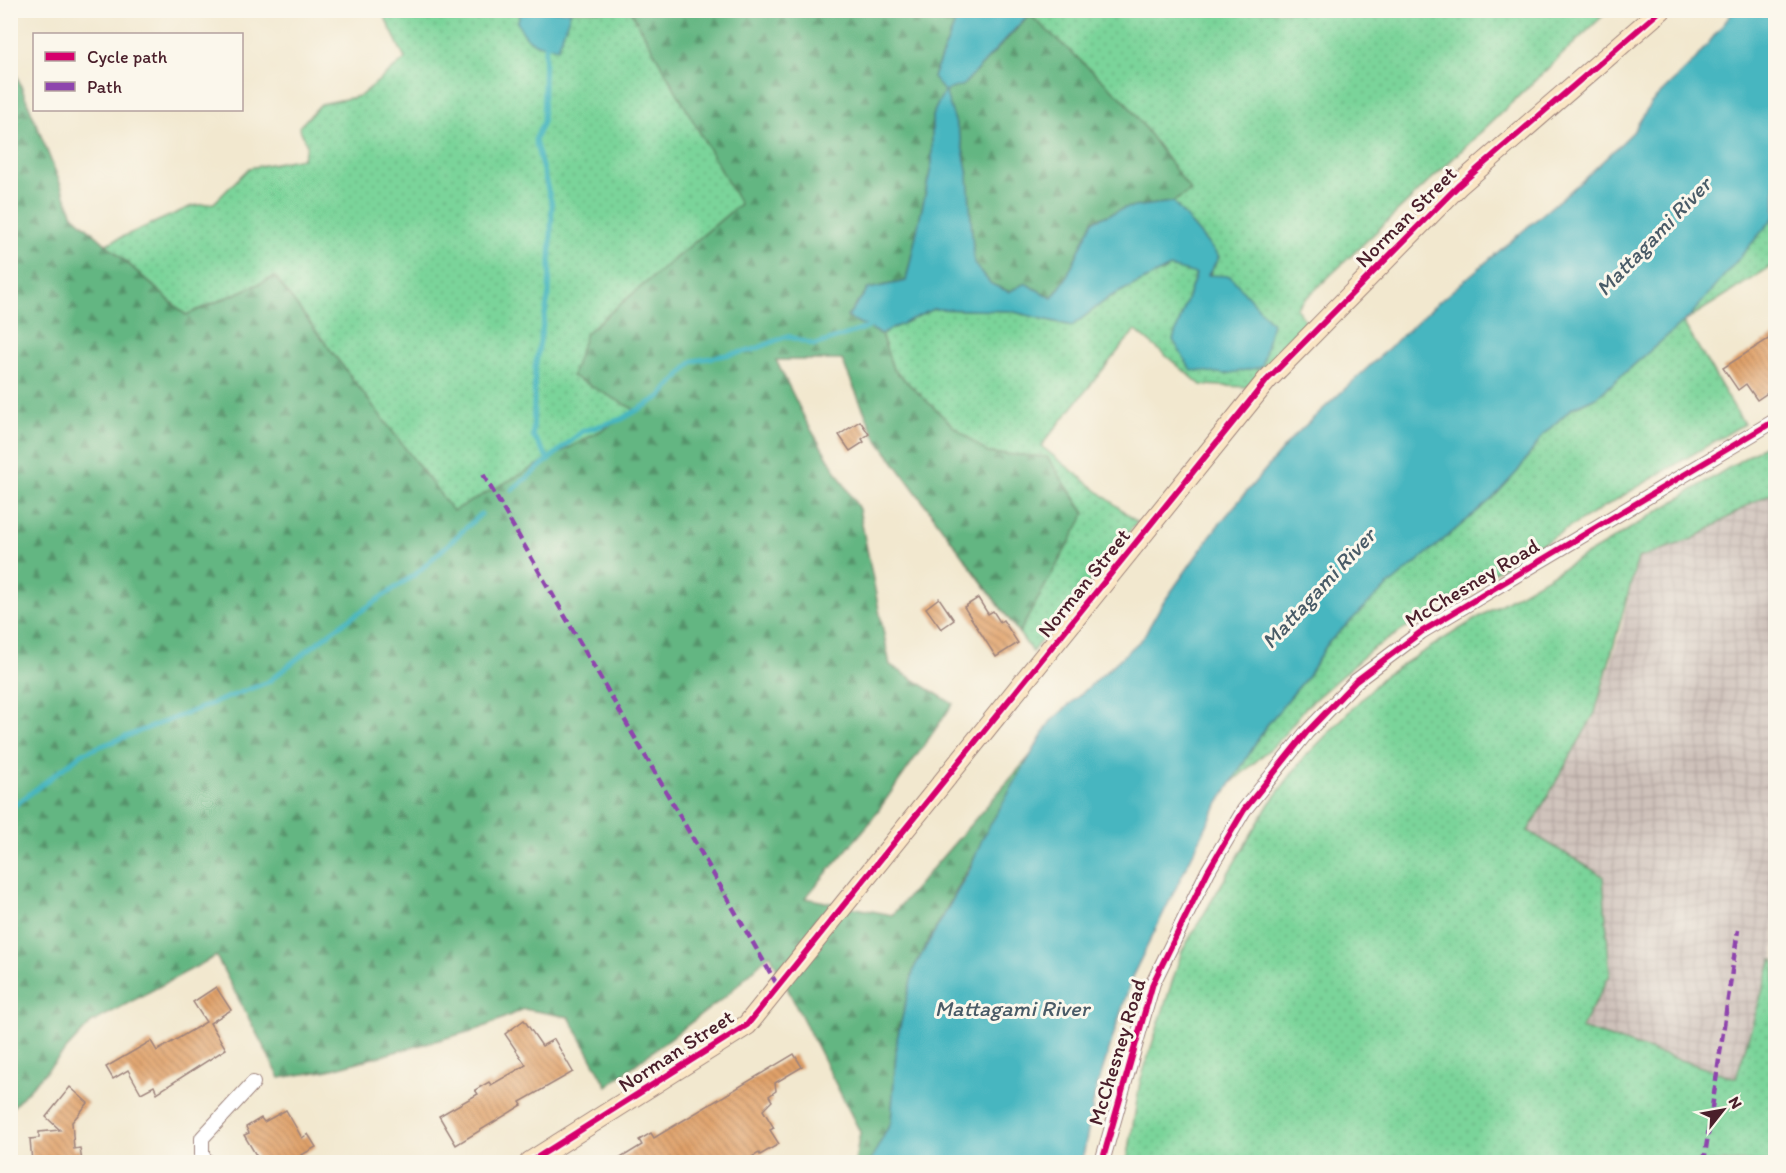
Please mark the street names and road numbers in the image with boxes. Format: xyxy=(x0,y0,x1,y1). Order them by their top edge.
street label: Norman Street xyxy=(1350,161,1461,272)
street label: Norman Street xyxy=(1032,523,1135,642)
street label: McChesney Road xyxy=(1400,532,1544,632)
street label: McChesney Road xyxy=(1082,975,1151,1128)
street label: Norman Street xyxy=(613,1004,738,1097)

